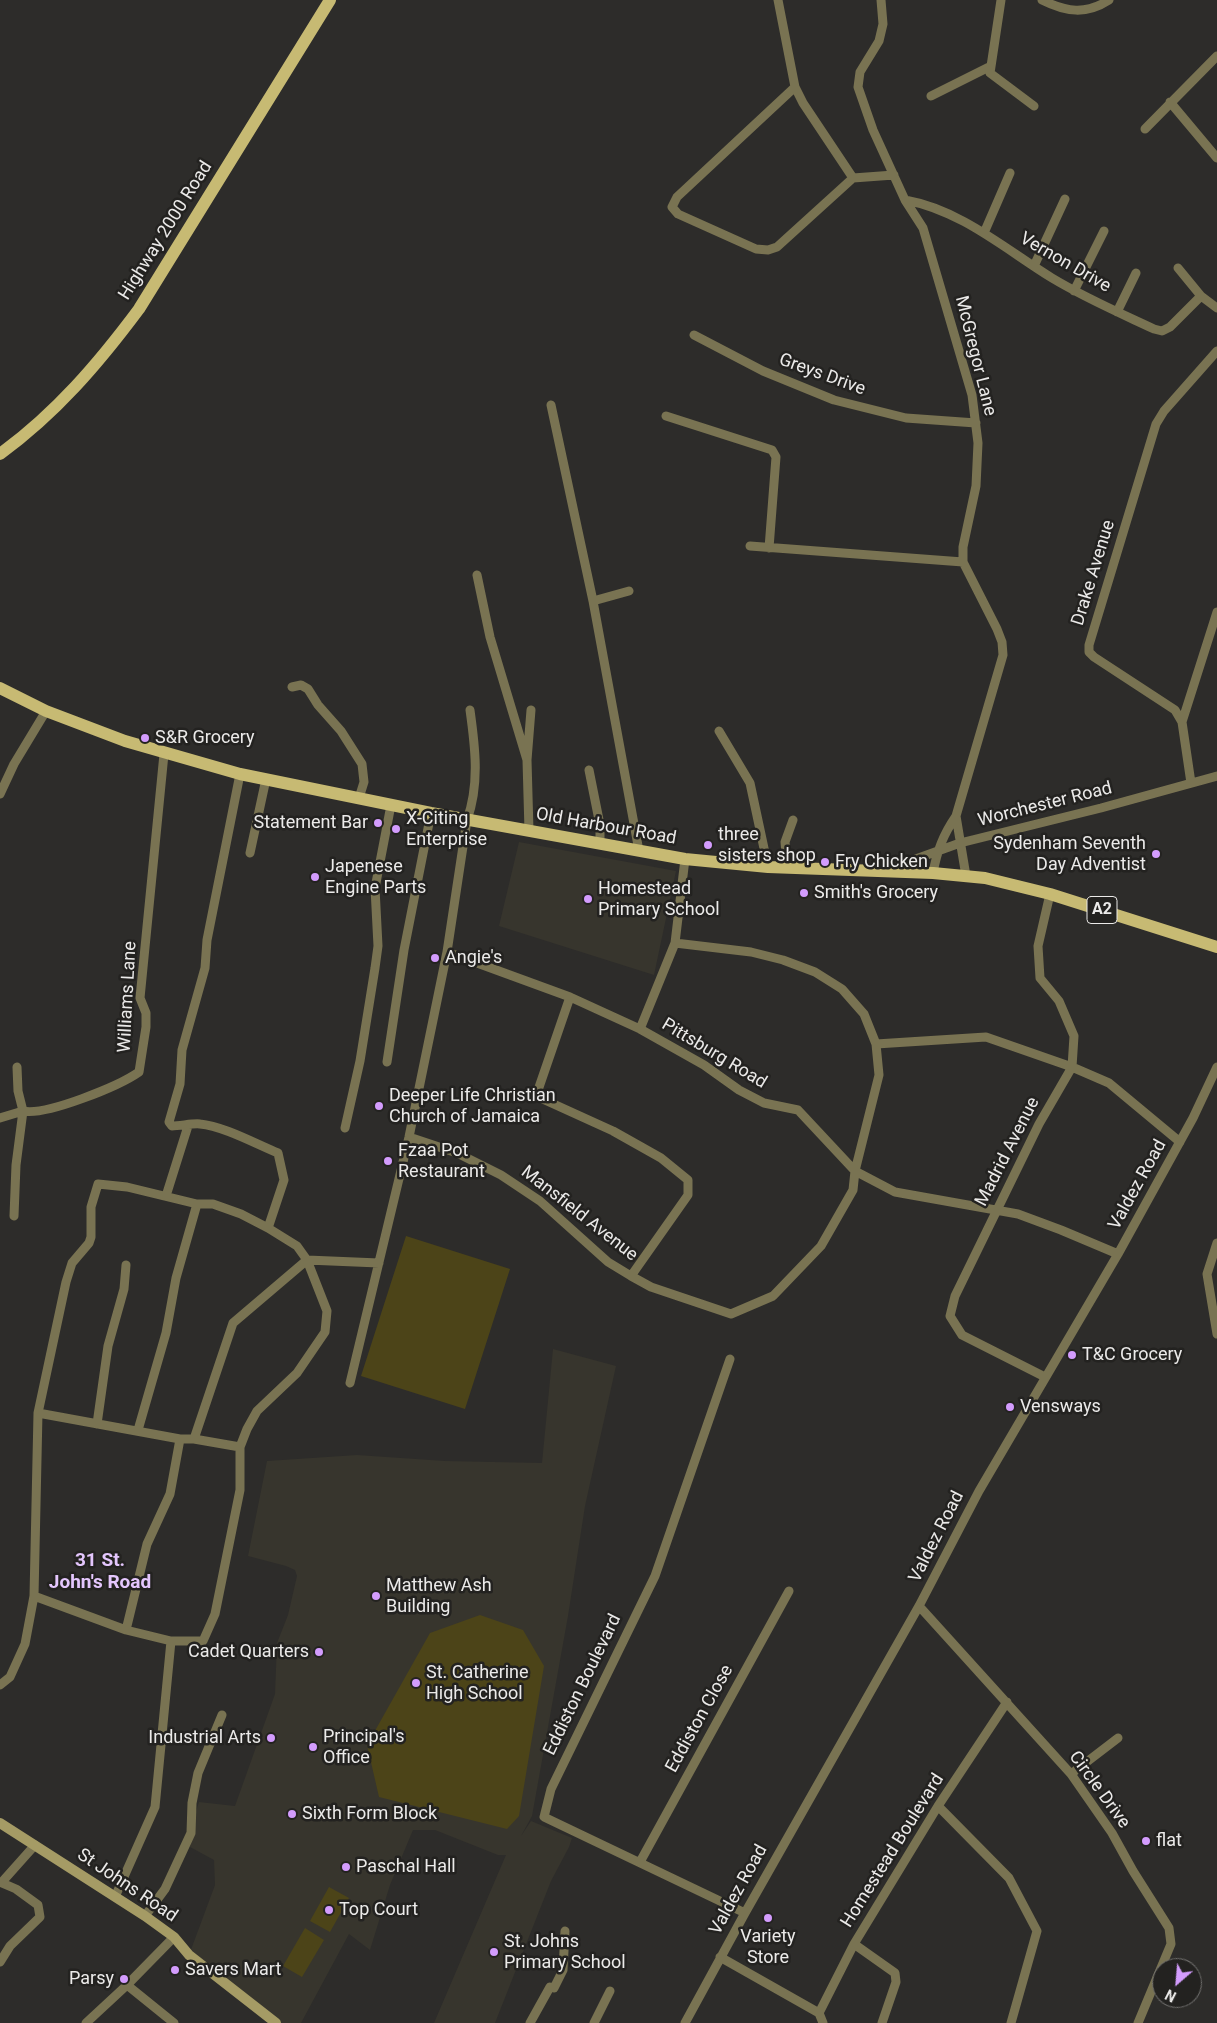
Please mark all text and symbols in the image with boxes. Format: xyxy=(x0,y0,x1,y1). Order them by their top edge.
street label: Highway 2000 Road xyxy=(115,158,217,304)
street label: Vernon Drive xyxy=(1016,228,1114,298)
street label: McGregor Lane xyxy=(950,294,1000,418)
street label: Greys Drive xyxy=(776,349,868,401)
street label: Drake Avenue xyxy=(1068,518,1120,628)
place label: S&R Grocery xyxy=(155,727,255,749)
marker: S&R Grocery xyxy=(139,732,151,744)
street label: Worchester Road xyxy=(976,778,1114,832)
street label: Old Harbour Road xyxy=(534,804,678,850)
place label: X-Citing Enterprise xyxy=(406,808,487,851)
place label: Statement Bar xyxy=(253,812,368,834)
marker: Statement Bar xyxy=(372,817,384,829)
marker: X-Citing Enterprise xyxy=(390,823,402,835)
place label: three sisters shop xyxy=(718,824,816,866)
place label: Sydenham Seventh Day Adventist xyxy=(993,833,1146,876)
marker: three sisters shop xyxy=(702,839,714,851)
marker: Sydenham Seventh Day Adventist xyxy=(1150,848,1162,860)
place label: Fry Chicken xyxy=(835,851,928,873)
place label: Japenese Engine Parts xyxy=(325,856,426,899)
marker: Fry Chicken xyxy=(819,856,831,868)
marker: Japenese Engine Parts xyxy=(309,871,321,883)
place label: Homestead Primary School xyxy=(598,878,720,921)
place label: Smith's Grocery xyxy=(814,882,938,904)
marker: Smith's Grocery xyxy=(798,887,810,899)
marker: Homestead Primary School xyxy=(582,893,594,905)
road number: A2 xyxy=(1087,896,1117,924)
street label: Williams Lane xyxy=(114,941,142,1053)
place label: Angie's xyxy=(445,947,502,969)
marker: Angie's xyxy=(429,952,441,964)
street label: Pittsburg Road xyxy=(658,1014,770,1094)
place label: Deeper Life Christian Church of Jamaica xyxy=(389,1085,556,1128)
street label: Madrid Avenue xyxy=(971,1094,1045,1210)
marker: Deeper Life Christian Church of Jamaica xyxy=(373,1100,385,1112)
street label: Valdez Road xyxy=(1104,1136,1172,1234)
place label: Fzaa Pot Restaurant xyxy=(398,1140,485,1182)
marker: Fzaa Pot Restaurant xyxy=(382,1155,394,1167)
street label: Mansfield Avenue xyxy=(516,1162,642,1266)
place label: T&C Grocery xyxy=(1082,1344,1182,1366)
marker: T&C Grocery xyxy=(1066,1349,1078,1361)
place label: Vensways xyxy=(1020,1396,1101,1418)
marker: Vensways xyxy=(1004,1401,1016,1413)
street label: Valdez Road xyxy=(905,1488,969,1586)
district label: 31 St. John's Road xyxy=(49,1550,151,1594)
place label: Matthew Ash Building xyxy=(386,1575,492,1618)
marker: Matthew Ash Building xyxy=(370,1590,382,1602)
street label: Eddiston Boulevard xyxy=(540,1611,626,1759)
place label: Cadet Quarters xyxy=(188,1641,309,1663)
marker: Cadet Quarters xyxy=(313,1646,325,1658)
street label: Eddiston Close xyxy=(662,1661,738,1777)
place label: St. Catherine High School xyxy=(426,1662,529,1705)
marker: St. Catherine High School xyxy=(410,1677,422,1689)
place label: Principal's Office xyxy=(323,1726,405,1768)
place label: Industrial Arts xyxy=(148,1727,261,1749)
marker: Industrial Arts xyxy=(265,1732,277,1744)
marker: Principal's Office xyxy=(307,1741,319,1753)
street label: Circle Drive xyxy=(1064,1747,1134,1833)
street label: Homestead Boulevard xyxy=(837,1770,949,1932)
place label: Sixth Form Block xyxy=(302,1803,437,1825)
marker: Sixth Form Block xyxy=(286,1808,298,1820)
place label: flat xyxy=(1156,1830,1182,1852)
marker: flat xyxy=(1140,1835,1152,1847)
street label: Valdez Road xyxy=(705,1841,773,1939)
street label: St Johns Road xyxy=(73,1845,181,1927)
place label: Paschal Hall xyxy=(356,1856,456,1878)
marker: Paschal Hall xyxy=(340,1861,352,1873)
place label: Top Court xyxy=(339,1899,418,1921)
marker: Top Court xyxy=(323,1904,335,1916)
marker: Variety Store xyxy=(762,1912,774,1924)
place label: Variety Store xyxy=(740,1926,796,1968)
place label: St. Johns Primary School xyxy=(504,1931,626,1974)
marker: St. Johns Primary School xyxy=(488,1946,500,1958)
north arrow xyxy=(1152,1958,1202,2008)
place label: Savers Mart xyxy=(185,1959,281,1981)
marker: Savers Mart xyxy=(169,1964,181,1976)
place label: Parsy xyxy=(69,1968,114,1990)
marker: Parsy xyxy=(118,1973,130,1985)
text: N xyxy=(1163,1986,1179,2005)

